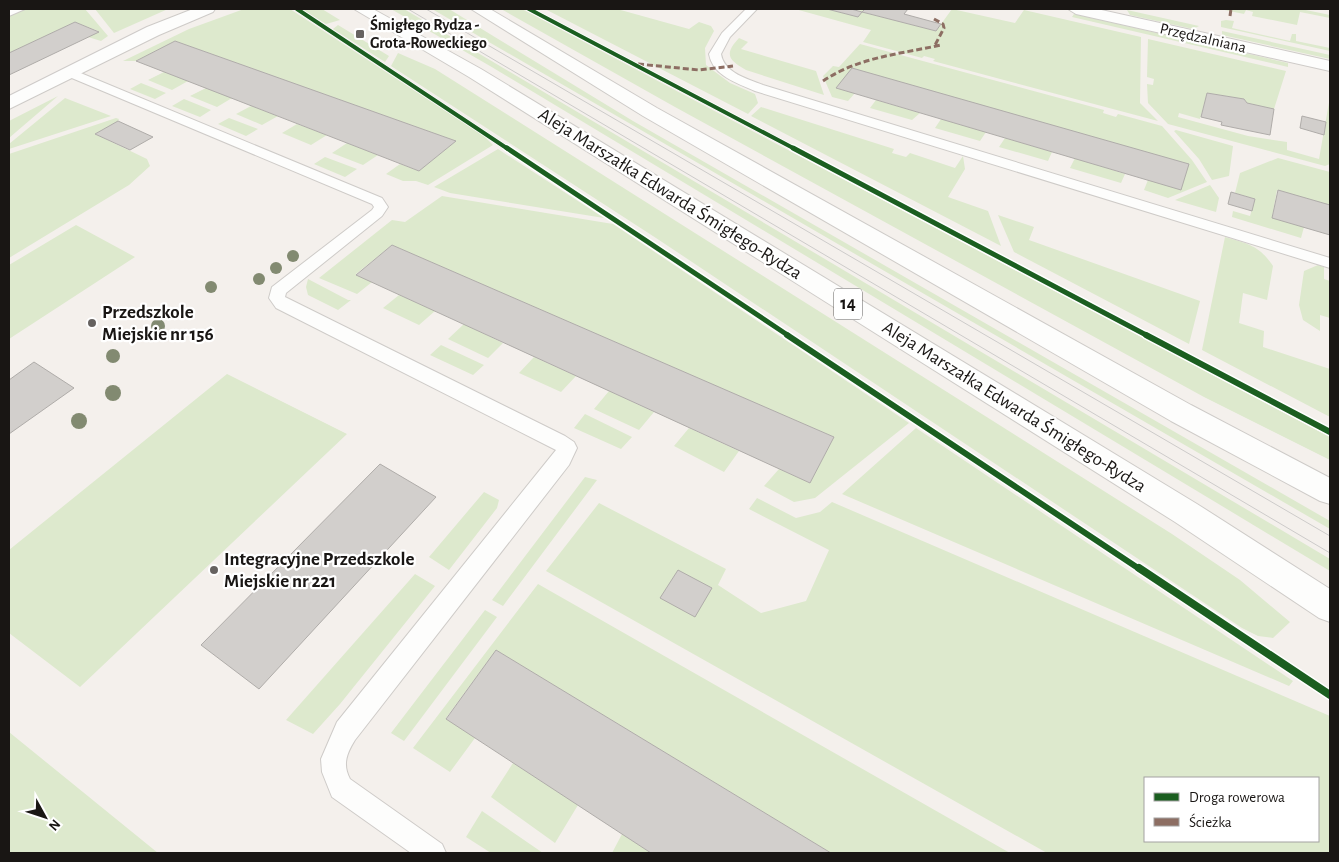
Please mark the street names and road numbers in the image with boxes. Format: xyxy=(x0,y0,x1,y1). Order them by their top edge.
street label: Przędzalniana xyxy=(1158,20,1248,56)
street label: Aleja Marszałka Edwarda Śmigłego-Rydza xyxy=(535,103,806,283)
road number: 14 xyxy=(834,288,862,320)
street label: Aleja Marszałka Edwarda Śmigłego-Rydza xyxy=(879,316,1150,496)

